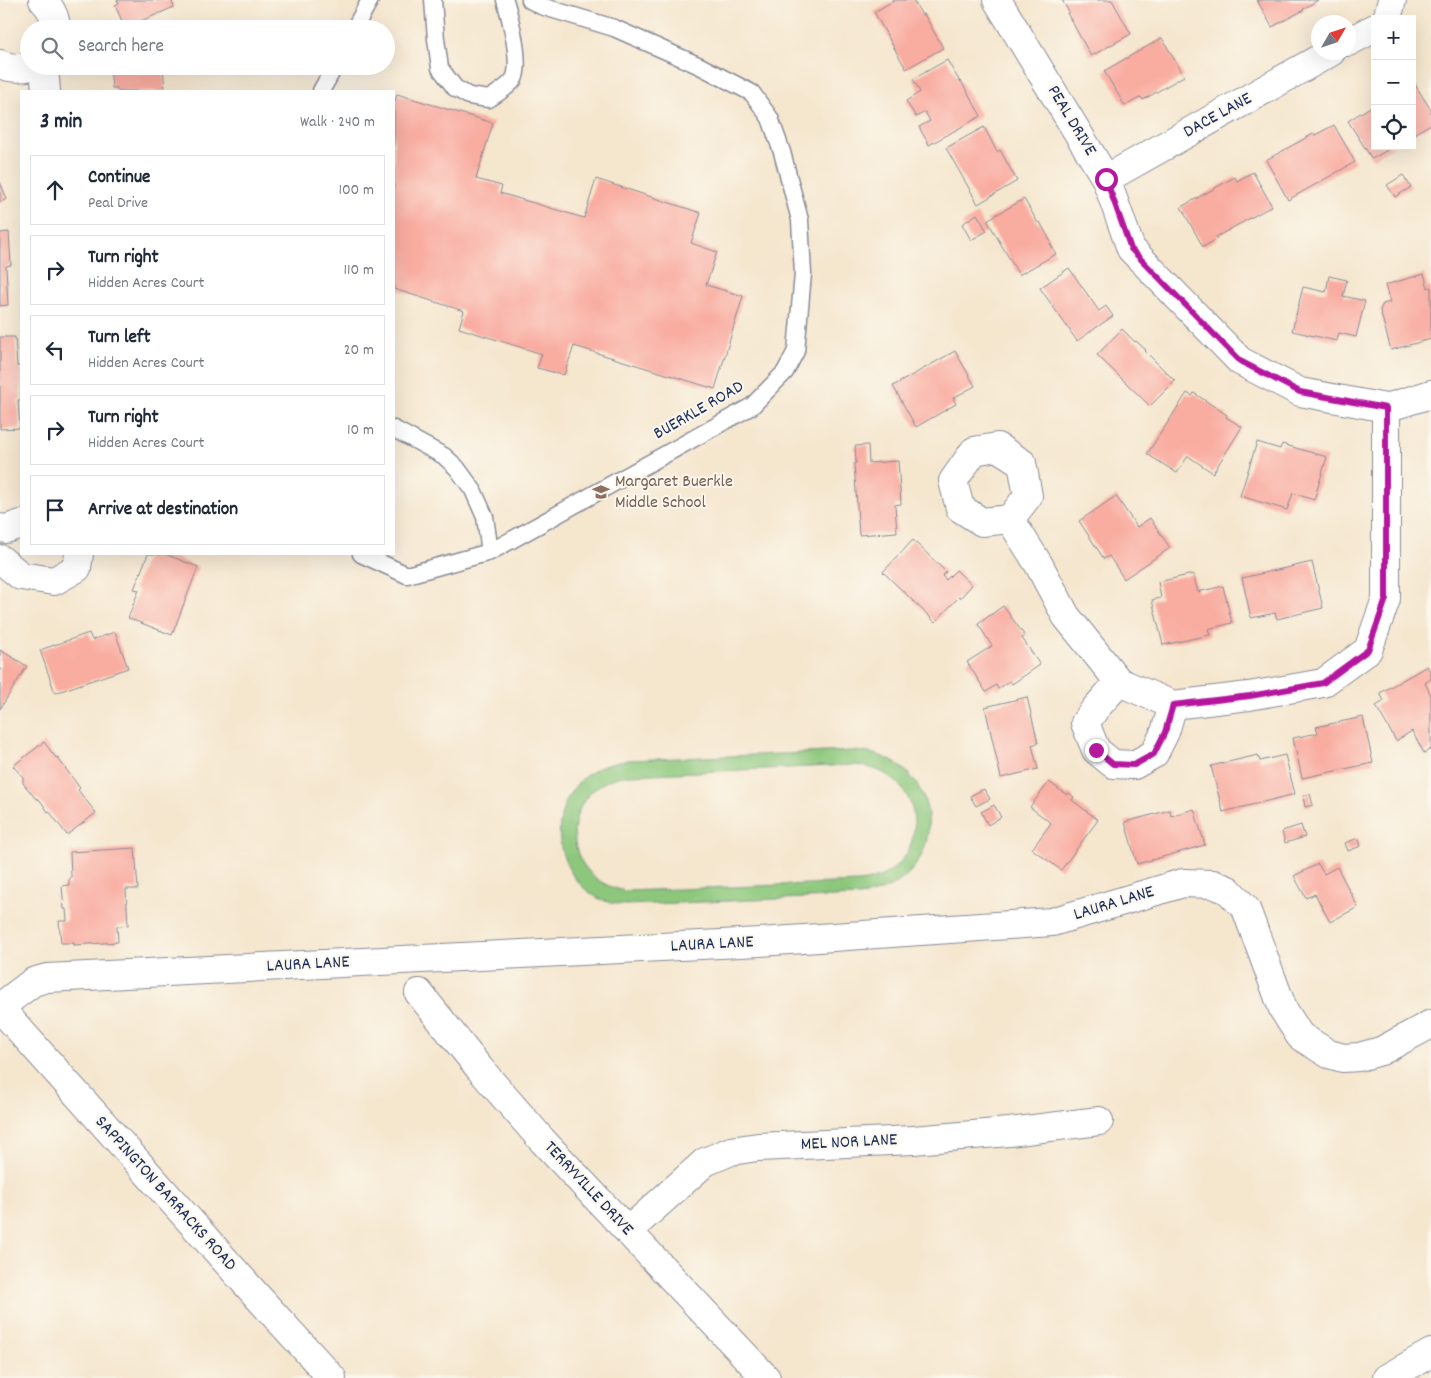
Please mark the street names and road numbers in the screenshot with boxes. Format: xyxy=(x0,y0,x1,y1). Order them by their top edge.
street label: PEAL DRIVE xyxy=(1040,81,1102,161)
street label: DACE LANE xyxy=(1179,87,1257,145)
street label: BUERKLE ROAD xyxy=(649,375,749,447)
street label: LAURA LANE xyxy=(1071,880,1157,928)
street label: LAURA LANE xyxy=(670,930,754,960)
street label: LAURA LANE xyxy=(266,950,350,980)
street label: SAPPINGTON BARRACKS ROAD xyxy=(88,1111,242,1277)
street label: MEL NOR LANE xyxy=(800,1128,898,1158)
street label: TERRYVILLE DRIVE xyxy=(538,1136,638,1242)

